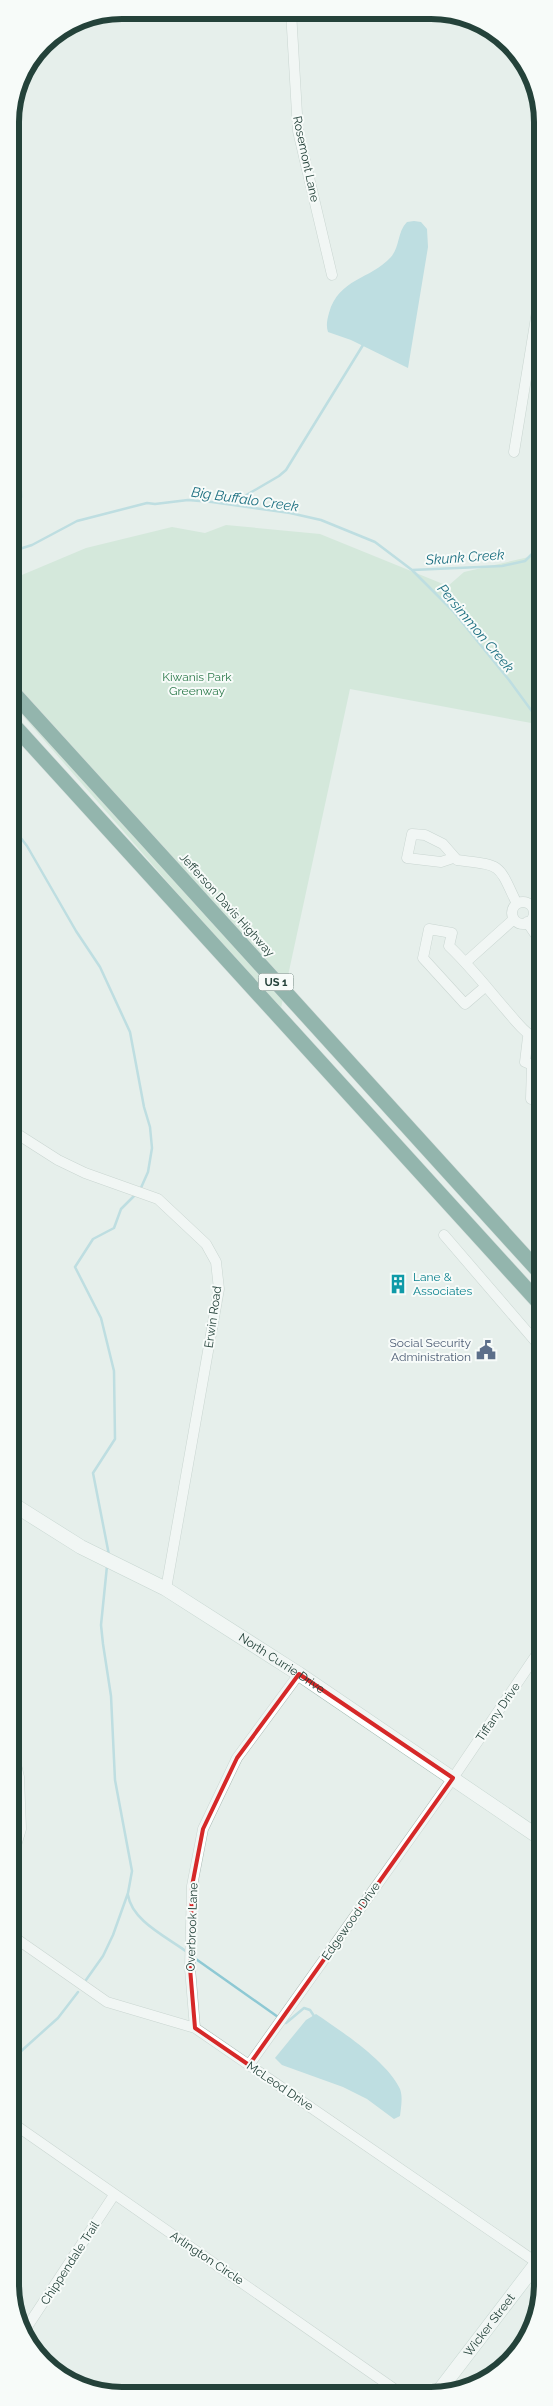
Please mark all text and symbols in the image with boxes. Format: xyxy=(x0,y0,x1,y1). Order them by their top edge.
street label: Rosemont Lane xyxy=(290,115,322,203)
water label: Big Buffalo Creek xyxy=(190,484,300,515)
water label: Skunk Creek xyxy=(424,546,505,568)
water label: Persimmon Creek xyxy=(434,581,518,676)
park label: Kiwanis Park Greenway xyxy=(162,670,232,698)
street label: Jefferson Davis Highway xyxy=(177,850,278,960)
road number: US 1 xyxy=(258,974,294,990)
place label: Lane & Associates xyxy=(413,1270,472,1298)
building icon: Lane & Associates xyxy=(387,1273,409,1295)
street label: Erwin Road xyxy=(202,1285,224,1349)
place label: Social Security Administration xyxy=(389,1336,471,1364)
public building icon: Social Security Administration xyxy=(475,1339,497,1361)
street label: North Currie Drive xyxy=(236,1630,327,1696)
street label: Tiffany Drive xyxy=(473,1680,523,1744)
street label: Edgewood Drive xyxy=(319,1879,383,1963)
street label: Overbrook Lane xyxy=(183,1882,201,1972)
street label: McLeod Drive xyxy=(244,2059,316,2113)
street label: Chippendale Trail xyxy=(38,2218,103,2307)
street label: Arlington Circle xyxy=(168,2228,246,2288)
street label: Wicker Street xyxy=(461,2291,518,2359)

